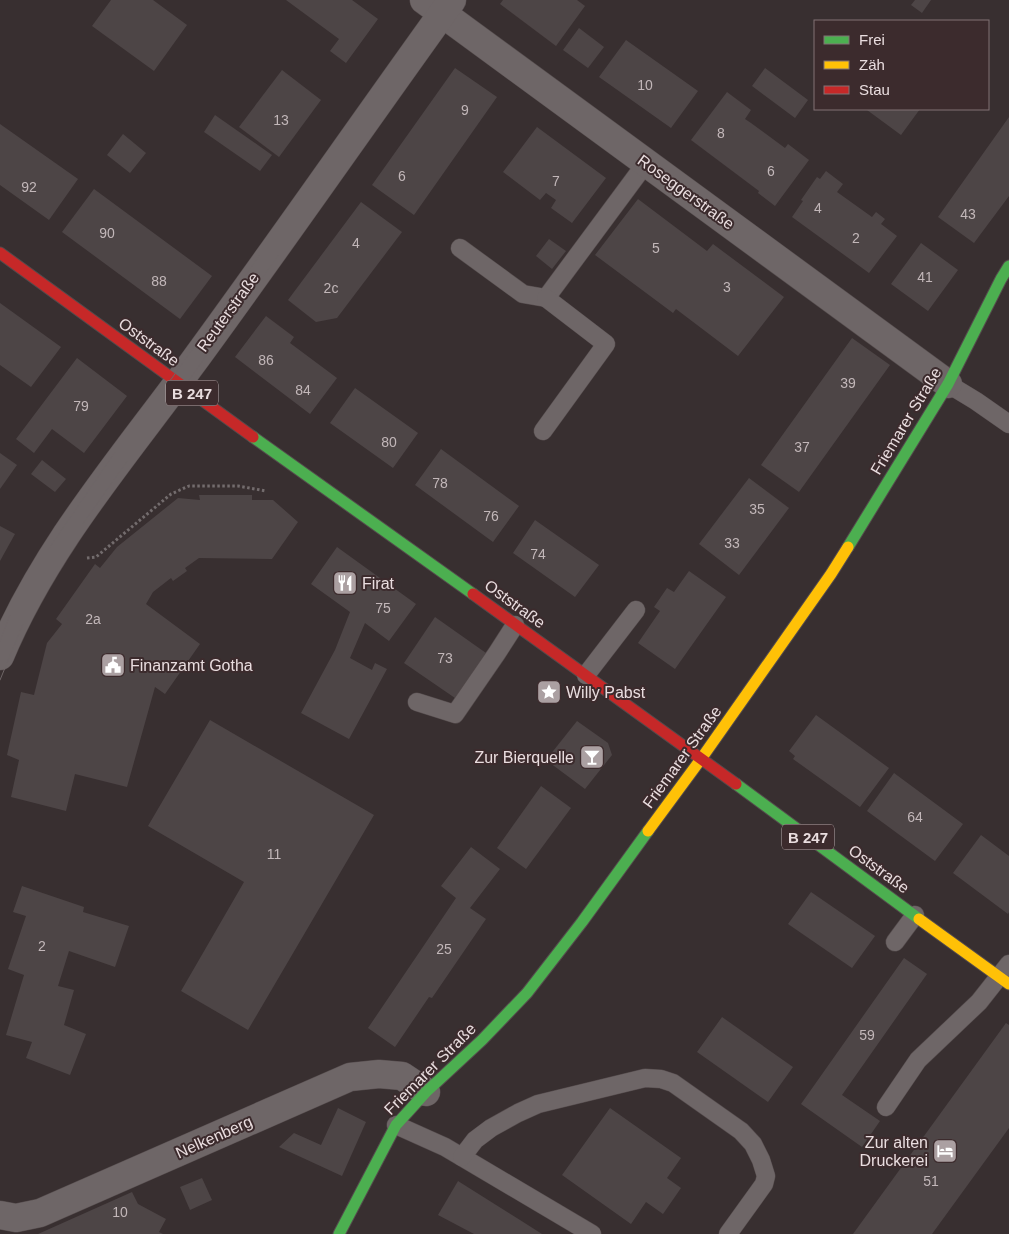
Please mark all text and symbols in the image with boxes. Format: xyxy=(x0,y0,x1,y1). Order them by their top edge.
legend xyxy=(814,20,989,110)
text: Frei xyxy=(859,31,885,48)
text: Zäh xyxy=(859,56,885,73)
house number: 10 xyxy=(637,77,653,93)
text: Stau xyxy=(859,81,890,98)
house number: 9 xyxy=(461,102,469,118)
house number: 13 xyxy=(273,112,289,128)
house number: 8 xyxy=(717,125,725,141)
street label: Roseggerstraße xyxy=(635,151,737,233)
house number: 6 xyxy=(767,163,775,179)
house number: 6 xyxy=(398,168,406,184)
house number: 7 xyxy=(552,173,560,189)
house number: 92 xyxy=(21,179,37,195)
house number: 4 xyxy=(814,200,822,216)
house number: 43 xyxy=(960,206,976,222)
house number: 90 xyxy=(99,225,115,241)
house number: 2 xyxy=(852,230,860,246)
house number: 4 xyxy=(352,235,360,251)
house number: 5 xyxy=(652,240,660,256)
street label: Reuterstraße xyxy=(194,269,262,355)
house number: 41 xyxy=(917,269,933,285)
house number: 88 xyxy=(151,273,167,289)
house number: 3 xyxy=(723,279,731,295)
house number: 2c xyxy=(324,280,338,296)
street label: Oststraße xyxy=(116,314,182,370)
house number: 86 xyxy=(258,352,274,368)
street label: Friemarer Straße xyxy=(867,364,945,478)
house number: 39 xyxy=(840,375,856,391)
road number: B 247 xyxy=(166,380,218,406)
house number: 84 xyxy=(295,382,311,398)
house number: 79 xyxy=(73,398,89,414)
house number: 80 xyxy=(381,434,397,450)
house number: 37 xyxy=(794,439,810,455)
house number: 78 xyxy=(432,475,448,491)
house number: 35 xyxy=(749,501,765,517)
house number: 76 xyxy=(483,508,499,524)
house number: 33 xyxy=(724,535,740,551)
house number: 74 xyxy=(530,546,546,562)
restaurant icon: Firat xyxy=(332,570,358,596)
place label: Firat xyxy=(362,575,395,592)
street label: Oststraße xyxy=(482,576,548,632)
house number: 75 xyxy=(375,600,391,616)
house number: 2a xyxy=(85,611,101,627)
house number: 73 xyxy=(437,650,453,666)
public building icon: Finanzamt Gotha xyxy=(100,652,126,678)
place label: Finanzamt Gotha xyxy=(130,657,253,674)
place icon: Willy Pabst xyxy=(536,679,562,705)
place label: Willy Pabst xyxy=(566,684,646,701)
street label: Friemarer Straße xyxy=(639,703,725,811)
bar icon: Zur Bierquelle xyxy=(579,744,605,770)
place label: Zur Bierquelle xyxy=(474,749,574,766)
house number: 64 xyxy=(907,809,923,825)
road number: B 247 xyxy=(782,824,834,850)
street label: Oststraße xyxy=(846,841,912,897)
house number: 11 xyxy=(267,846,281,862)
house number: 2 xyxy=(38,938,46,954)
house number: 25 xyxy=(436,941,452,957)
street label: Friemarer Straße xyxy=(381,1020,479,1118)
house number: 59 xyxy=(859,1027,875,1043)
street label: Nelkenberg xyxy=(173,1113,255,1161)
place label: Zur alten Druckerei xyxy=(860,1134,928,1169)
hotel icon: Zur alten Druckerei xyxy=(932,1138,958,1164)
house number: 51 xyxy=(923,1173,939,1189)
house number: 10 xyxy=(112,1204,128,1220)

